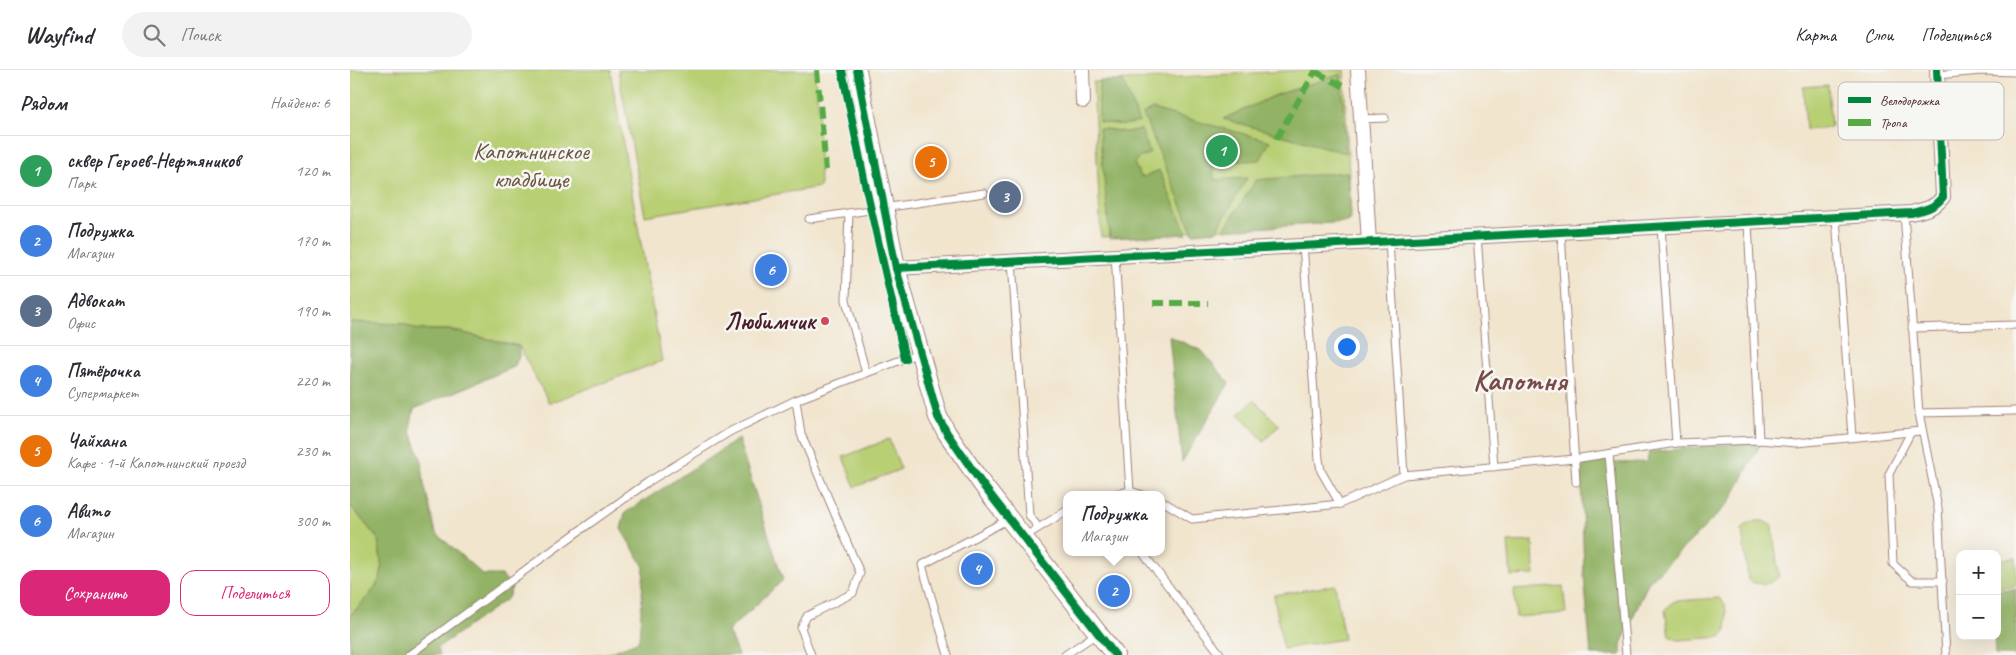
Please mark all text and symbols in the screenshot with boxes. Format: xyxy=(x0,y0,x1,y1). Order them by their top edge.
search box xyxy=(122,12,472,57)
text: Wayfind xyxy=(25,20,92,50)
icon: search xyxy=(140,21,168,49)
text: Поиск xyxy=(180,23,220,47)
text: Карта xyxy=(1795,24,1836,46)
text: Слои xyxy=(1864,24,1893,46)
text: Поделиться xyxy=(1921,24,1991,46)
legend xyxy=(1838,82,2004,140)
text: Рядом xyxy=(20,90,67,116)
text: Велодорожка xyxy=(1880,92,1941,109)
text: Найдено: 6 xyxy=(270,93,330,113)
text: Тропа xyxy=(1880,114,1908,131)
pin: 1 xyxy=(1206,132,1238,170)
park label: Капотнинское кладбище xyxy=(473,136,591,194)
pin: 5 xyxy=(915,143,947,181)
text: сквер Героев-Нефтяников xyxy=(67,149,240,173)
text: 1 xyxy=(32,161,40,181)
text: 120 m xyxy=(296,161,330,181)
text: Парк xyxy=(67,173,96,193)
pin: 3 xyxy=(989,178,1021,216)
text: Подружка xyxy=(67,219,133,243)
text: 2 xyxy=(32,231,40,251)
text: 170 m xyxy=(296,231,330,251)
text: Магазин xyxy=(67,243,114,263)
pin: 6 xyxy=(755,251,787,289)
text: Адвокат xyxy=(67,289,124,313)
text: 3 xyxy=(32,301,40,321)
text: 190 m xyxy=(296,301,330,321)
place label: Любимчик xyxy=(724,306,817,336)
text: Офис xyxy=(67,313,95,333)
marker: Любимчик xyxy=(819,315,831,327)
your location xyxy=(1334,334,1360,360)
text: Пятёрочка xyxy=(67,359,140,383)
district label: Капотня xyxy=(1473,362,1569,399)
text: 4 xyxy=(32,371,40,391)
text: 220 m xyxy=(296,371,330,391)
text: Супермаркет xyxy=(67,383,138,403)
text: Чайхана xyxy=(67,429,126,453)
text: 5 xyxy=(33,441,39,461)
text: 230 m xyxy=(296,441,330,461)
text: Кафе · 1-й Капотнинский проезд xyxy=(67,453,245,473)
popup xyxy=(1063,491,1165,556)
text: Авито xyxy=(67,499,109,523)
text: Подружка xyxy=(1081,502,1147,526)
text: 6 xyxy=(32,511,40,531)
text: 300 m xyxy=(296,511,330,531)
text: Магазин xyxy=(67,523,114,543)
text: Магазин xyxy=(1081,526,1128,546)
pin: 4 xyxy=(961,550,993,588)
map controls xyxy=(1956,550,2001,640)
button: + xyxy=(1956,550,2001,595)
button: Сохранить xyxy=(20,570,170,616)
button: Поделиться xyxy=(180,570,330,616)
pin: 2 xyxy=(1098,572,1130,610)
button: − xyxy=(1956,595,2001,640)

